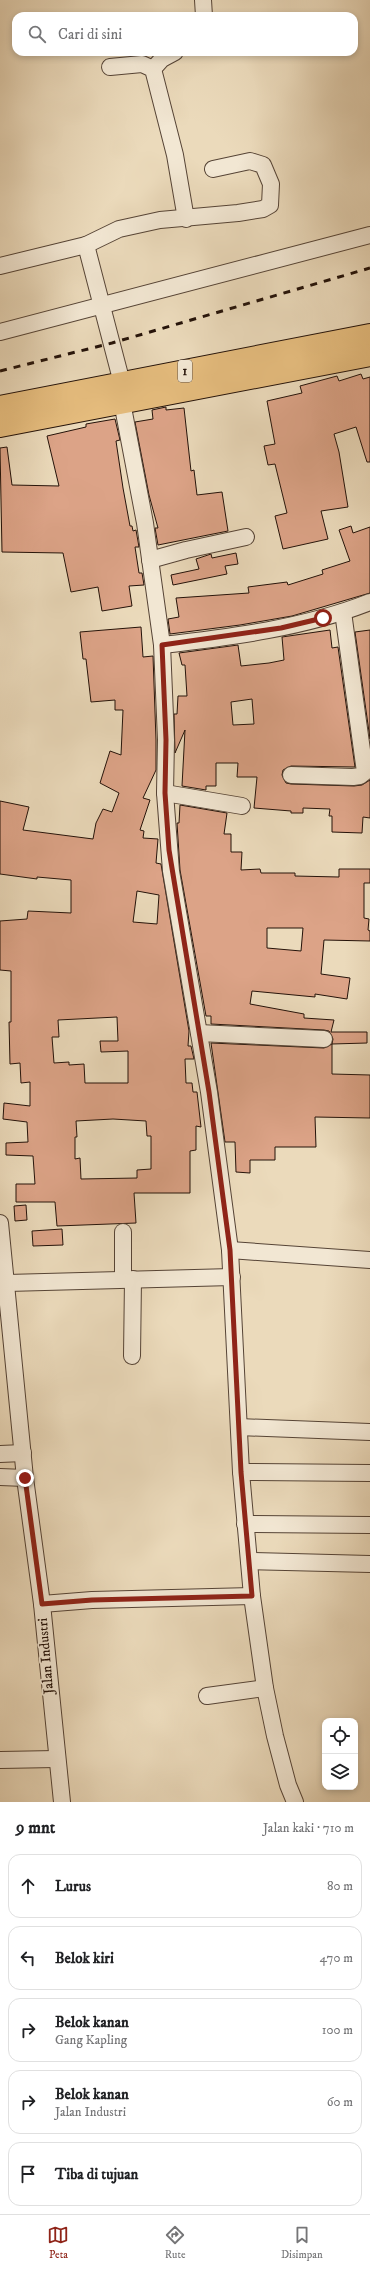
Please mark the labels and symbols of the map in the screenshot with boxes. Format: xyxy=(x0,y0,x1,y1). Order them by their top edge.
road number: 1 xyxy=(178,360,192,382)
route start xyxy=(314,609,332,627)
route end xyxy=(16,1469,34,1487)
street label: Jalan Industri xyxy=(34,1617,58,1697)

